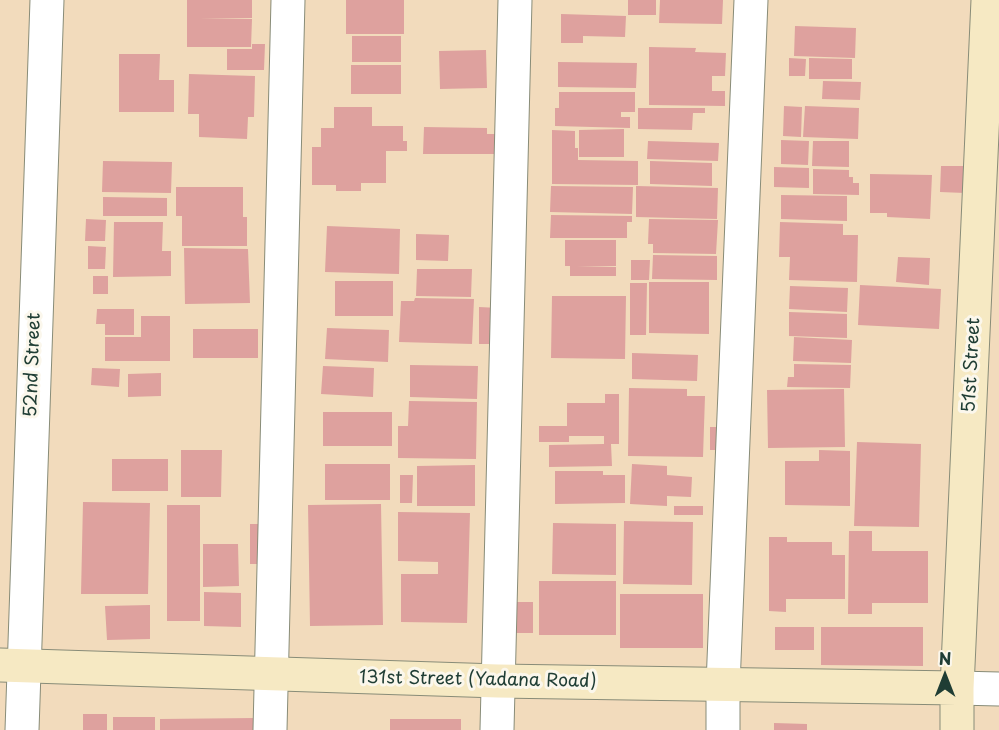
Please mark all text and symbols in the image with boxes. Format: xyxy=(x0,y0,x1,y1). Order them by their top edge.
street label: 52nd Street xyxy=(20,312,46,418)
street label: 51st Street xyxy=(959,317,985,413)
north arrow xyxy=(915,646,975,706)
text: N xyxy=(939,646,951,670)
street label: 131st Street (Yadana Road) xyxy=(359,667,597,693)

